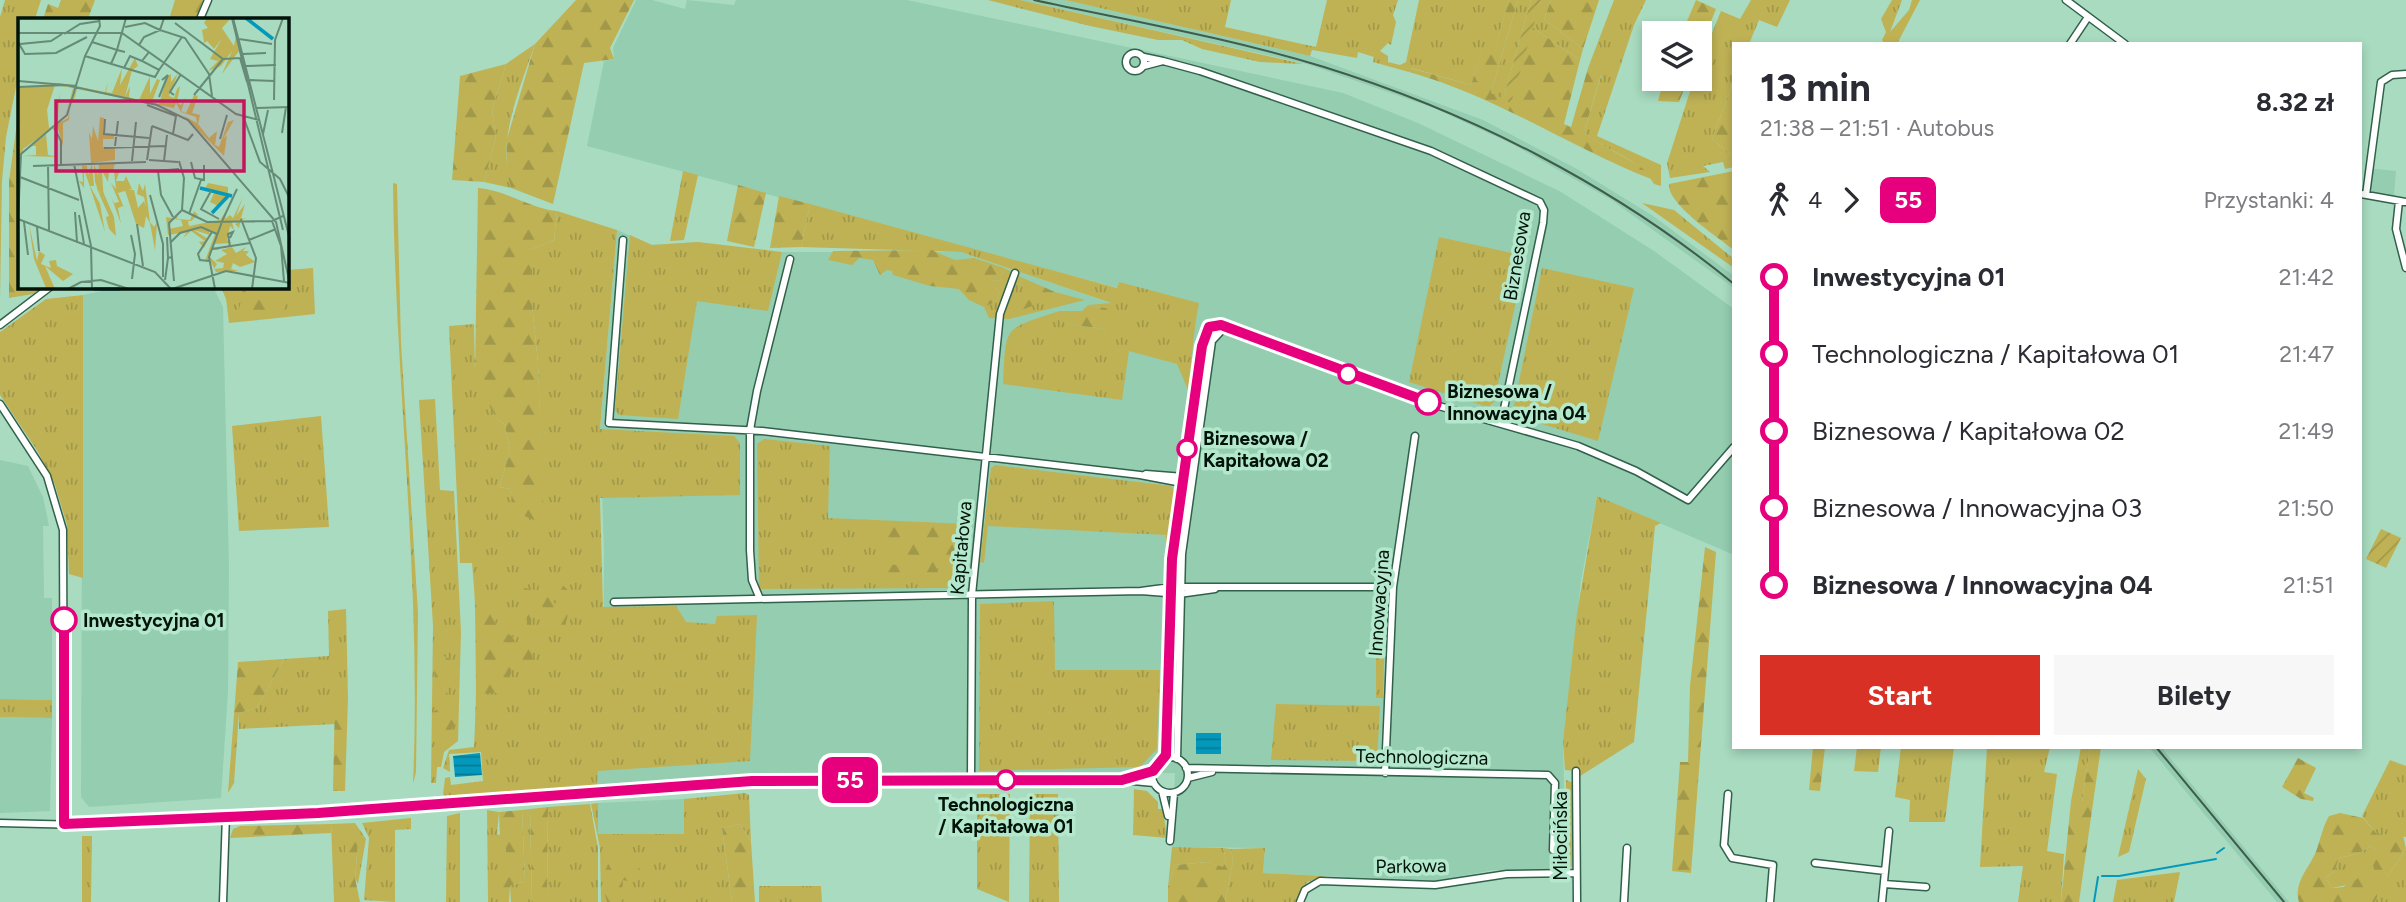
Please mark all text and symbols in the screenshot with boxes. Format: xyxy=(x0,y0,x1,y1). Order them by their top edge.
inset map xyxy=(18,18,289,289)
map controls xyxy=(1642,21,1712,91)
button: layers xyxy=(1642,21,1712,91)
text: 13 min xyxy=(1760,65,1871,111)
text: 8.32 zł xyxy=(2256,86,2334,118)
text: 21:38 – 21:51 · Autobus xyxy=(1760,114,1994,142)
icon: walk xyxy=(1760,181,1798,219)
icon: forward xyxy=(1832,181,1870,219)
text: 55 xyxy=(1894,185,1922,214)
text: 4 xyxy=(1808,186,1822,214)
text: Przystanki: 4 xyxy=(2203,186,2334,214)
street label: Biznesowa xyxy=(1499,210,1535,302)
text: Inwestycyjna 01 xyxy=(1812,261,2006,293)
text: 21:42 xyxy=(2279,263,2334,291)
text: Technologiczna / Kapitałowa 01 xyxy=(1812,338,2179,370)
text: 21:47 xyxy=(2279,340,2334,368)
unlabelled marker xyxy=(1338,364,1358,384)
place label: Biznesowa / Innowacyjna 04 xyxy=(1447,380,1587,425)
marker: Biznesowa / Innowacyjna 04 xyxy=(1415,389,1441,415)
text: Biznesowa / Kapitałowa 02 xyxy=(1812,415,2125,447)
text: 21:49 xyxy=(2279,417,2334,445)
place label: Biznesowa / Kapitałowa 02 xyxy=(1203,427,1329,472)
marker: Biznesowa / Kapitałowa 02 xyxy=(1177,439,1197,459)
text: Biznesowa / Innowacyjna 03 xyxy=(1812,492,2142,524)
text: 21:50 xyxy=(2278,494,2334,522)
street label: Kapitałowa xyxy=(945,500,977,596)
street label: Innowacyjna xyxy=(1364,549,1394,657)
text: Biznesowa / Innowacyjna 04 xyxy=(1812,569,2153,601)
text: 21:51 xyxy=(2283,571,2334,599)
marker: Inwestycyjna 01 xyxy=(51,607,77,633)
place label: Inwestycyjna 01 xyxy=(83,609,224,632)
button: Start xyxy=(1760,655,2040,735)
button: Bilety xyxy=(2054,655,2334,735)
street label: Technologiczna xyxy=(1355,744,1489,770)
line badge: 55 xyxy=(818,757,882,803)
text: 55 xyxy=(836,765,864,794)
marker: Technologiczna / Kapitałowa 01 xyxy=(996,770,1016,790)
street label: Miłocińska xyxy=(1549,791,1572,881)
place label: Technologiczna / Kapitałowa 01 xyxy=(938,793,1074,838)
street label: Parkowa xyxy=(1375,854,1447,878)

